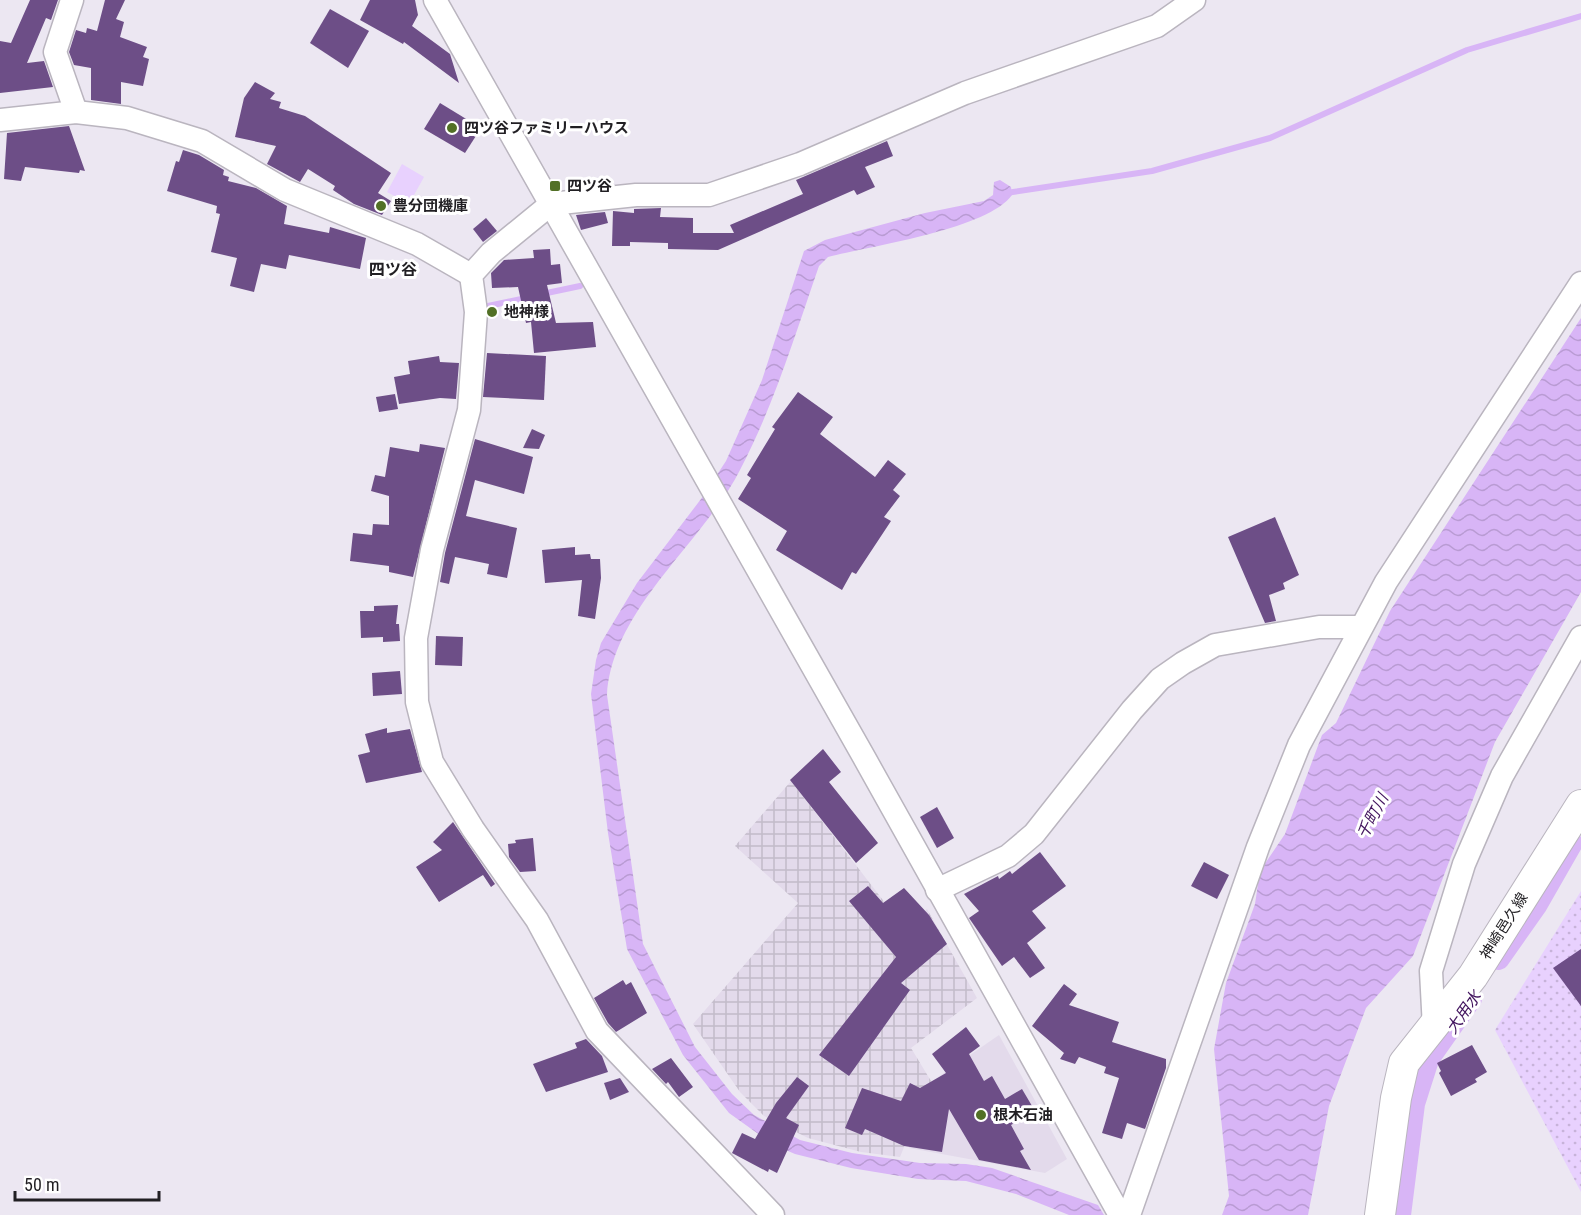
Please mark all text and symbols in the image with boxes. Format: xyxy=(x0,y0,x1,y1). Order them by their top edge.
place label: 四ツ谷ファミリーハウス xyxy=(464,119,629,137)
marker: 四ツ谷ファミリーハウス xyxy=(445,121,459,135)
place label: 四ツ谷 xyxy=(567,177,612,195)
marker: 四ツ谷 xyxy=(548,179,562,193)
place label: 豊分団機庫 xyxy=(393,197,468,215)
marker: 豊分団機庫 xyxy=(374,199,388,213)
district label: 四ツ谷 xyxy=(369,260,417,279)
place label: 地神様 xyxy=(504,303,549,321)
marker: 地神様 xyxy=(485,305,499,319)
water label: 千町川 xyxy=(1353,789,1393,842)
street label: 神崎邑久線 xyxy=(1476,889,1532,963)
water label: 大用水 xyxy=(1442,986,1486,1037)
place label: 根木石油 xyxy=(993,1106,1053,1124)
marker: 根木石油 xyxy=(974,1108,988,1122)
scale bar xyxy=(15,1164,159,1202)
text: 50 m xyxy=(24,1174,59,1195)

